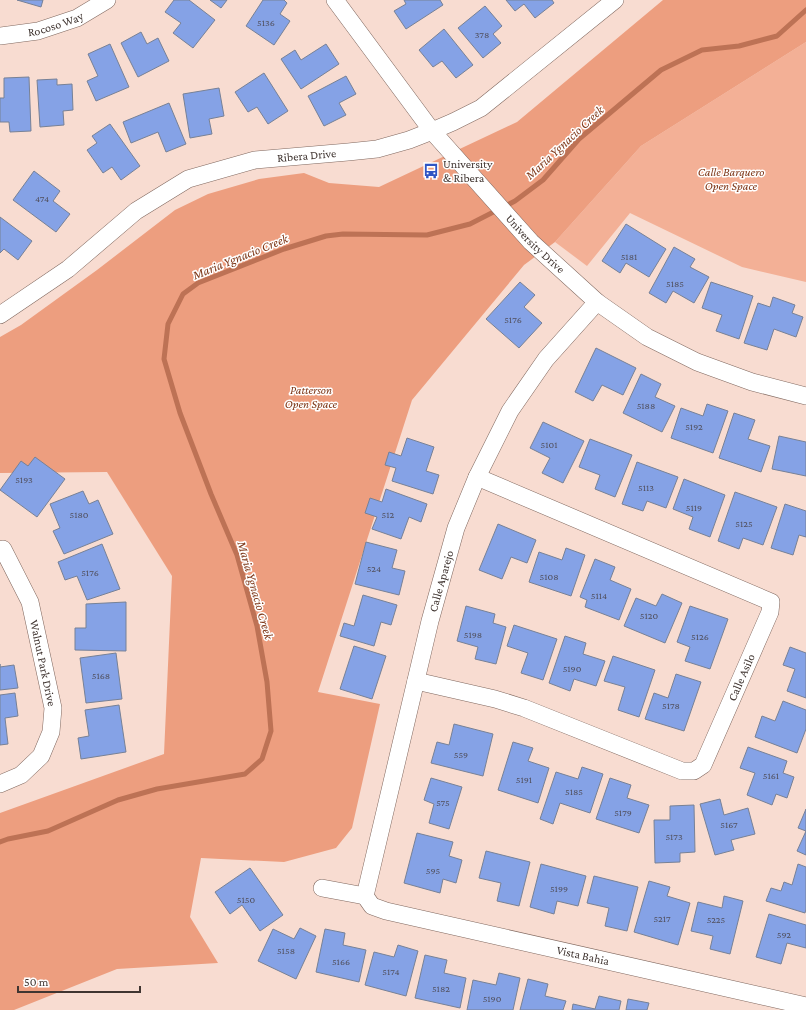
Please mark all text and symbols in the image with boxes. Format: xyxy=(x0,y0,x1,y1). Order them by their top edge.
street label: Rocoso Way xyxy=(27,8,87,39)
house number: 5136 xyxy=(257,17,275,28)
house number: 378 xyxy=(475,29,489,40)
water label: Maria Ygnacio Creek xyxy=(521,101,608,183)
street label: Ribera Drive xyxy=(277,146,337,165)
place label: University & Ribera xyxy=(443,157,493,185)
bus stop icon: University & Ribera xyxy=(422,162,440,180)
park label: Calle Barquero Open Space xyxy=(698,165,764,193)
house number: 474 xyxy=(35,193,49,204)
street label: University Drive xyxy=(503,211,568,276)
water label: Maria Ygnacio Creek xyxy=(189,230,291,283)
house number: 5181 xyxy=(621,251,637,262)
house number: 5185 xyxy=(666,278,684,289)
house number: 5176 xyxy=(504,314,522,325)
park label: Patterson Open Space xyxy=(285,383,338,411)
house number: 5188 xyxy=(637,400,655,411)
house number: 5192 xyxy=(685,421,703,432)
house number: 5101 xyxy=(541,439,557,450)
house number: 5193 xyxy=(15,474,33,485)
house number: 5113 xyxy=(638,482,654,493)
house number: 5119 xyxy=(686,502,702,513)
house number: 5180 xyxy=(69,509,89,520)
house number: 512 xyxy=(382,509,395,520)
house number: 5125 xyxy=(735,518,753,529)
water label: Maria Ygnacio Creek xyxy=(234,538,277,642)
street label: Calle Aparejo xyxy=(426,549,456,613)
house number: 524 xyxy=(367,563,381,574)
house number: 5176 xyxy=(81,567,99,578)
house number: 5108 xyxy=(539,571,559,582)
house number: 5114 xyxy=(591,590,607,601)
house number: 5120 xyxy=(640,610,659,621)
street label: Walnut Park Drive xyxy=(27,619,59,707)
house number: 5198 xyxy=(464,629,482,640)
house number: 5126 xyxy=(691,631,709,642)
street label: Calle Asilo xyxy=(725,651,758,703)
house number: 5190 xyxy=(563,663,582,674)
house number: 5168 xyxy=(92,670,110,681)
house number: 5178 xyxy=(662,700,680,711)
house number: 559 xyxy=(454,749,468,760)
house number: 5161 xyxy=(763,770,779,781)
house number: 5191 xyxy=(516,774,532,785)
house number: 5185 xyxy=(565,786,583,797)
house number: 575 xyxy=(436,797,450,808)
house number: 5179 xyxy=(614,807,632,818)
house number: 5167 xyxy=(720,819,738,830)
house number: 5173 xyxy=(665,831,683,842)
house number: 595 xyxy=(426,865,440,876)
house number: 5199 xyxy=(550,883,568,894)
house number: 5150 xyxy=(237,894,256,905)
house number: 5217 xyxy=(653,913,671,924)
house number: 5225 xyxy=(707,914,726,925)
house number: 592 xyxy=(777,929,791,940)
street label: Vista Bahia xyxy=(555,943,611,968)
house number: 5158 xyxy=(277,945,295,956)
house number: 5166 xyxy=(332,956,350,967)
house number: 5174 xyxy=(382,966,400,977)
scale bar xyxy=(18,968,140,994)
text: 50 m xyxy=(24,975,49,989)
house number: 5182 xyxy=(432,983,450,994)
house number: 5190 xyxy=(483,993,502,1004)

